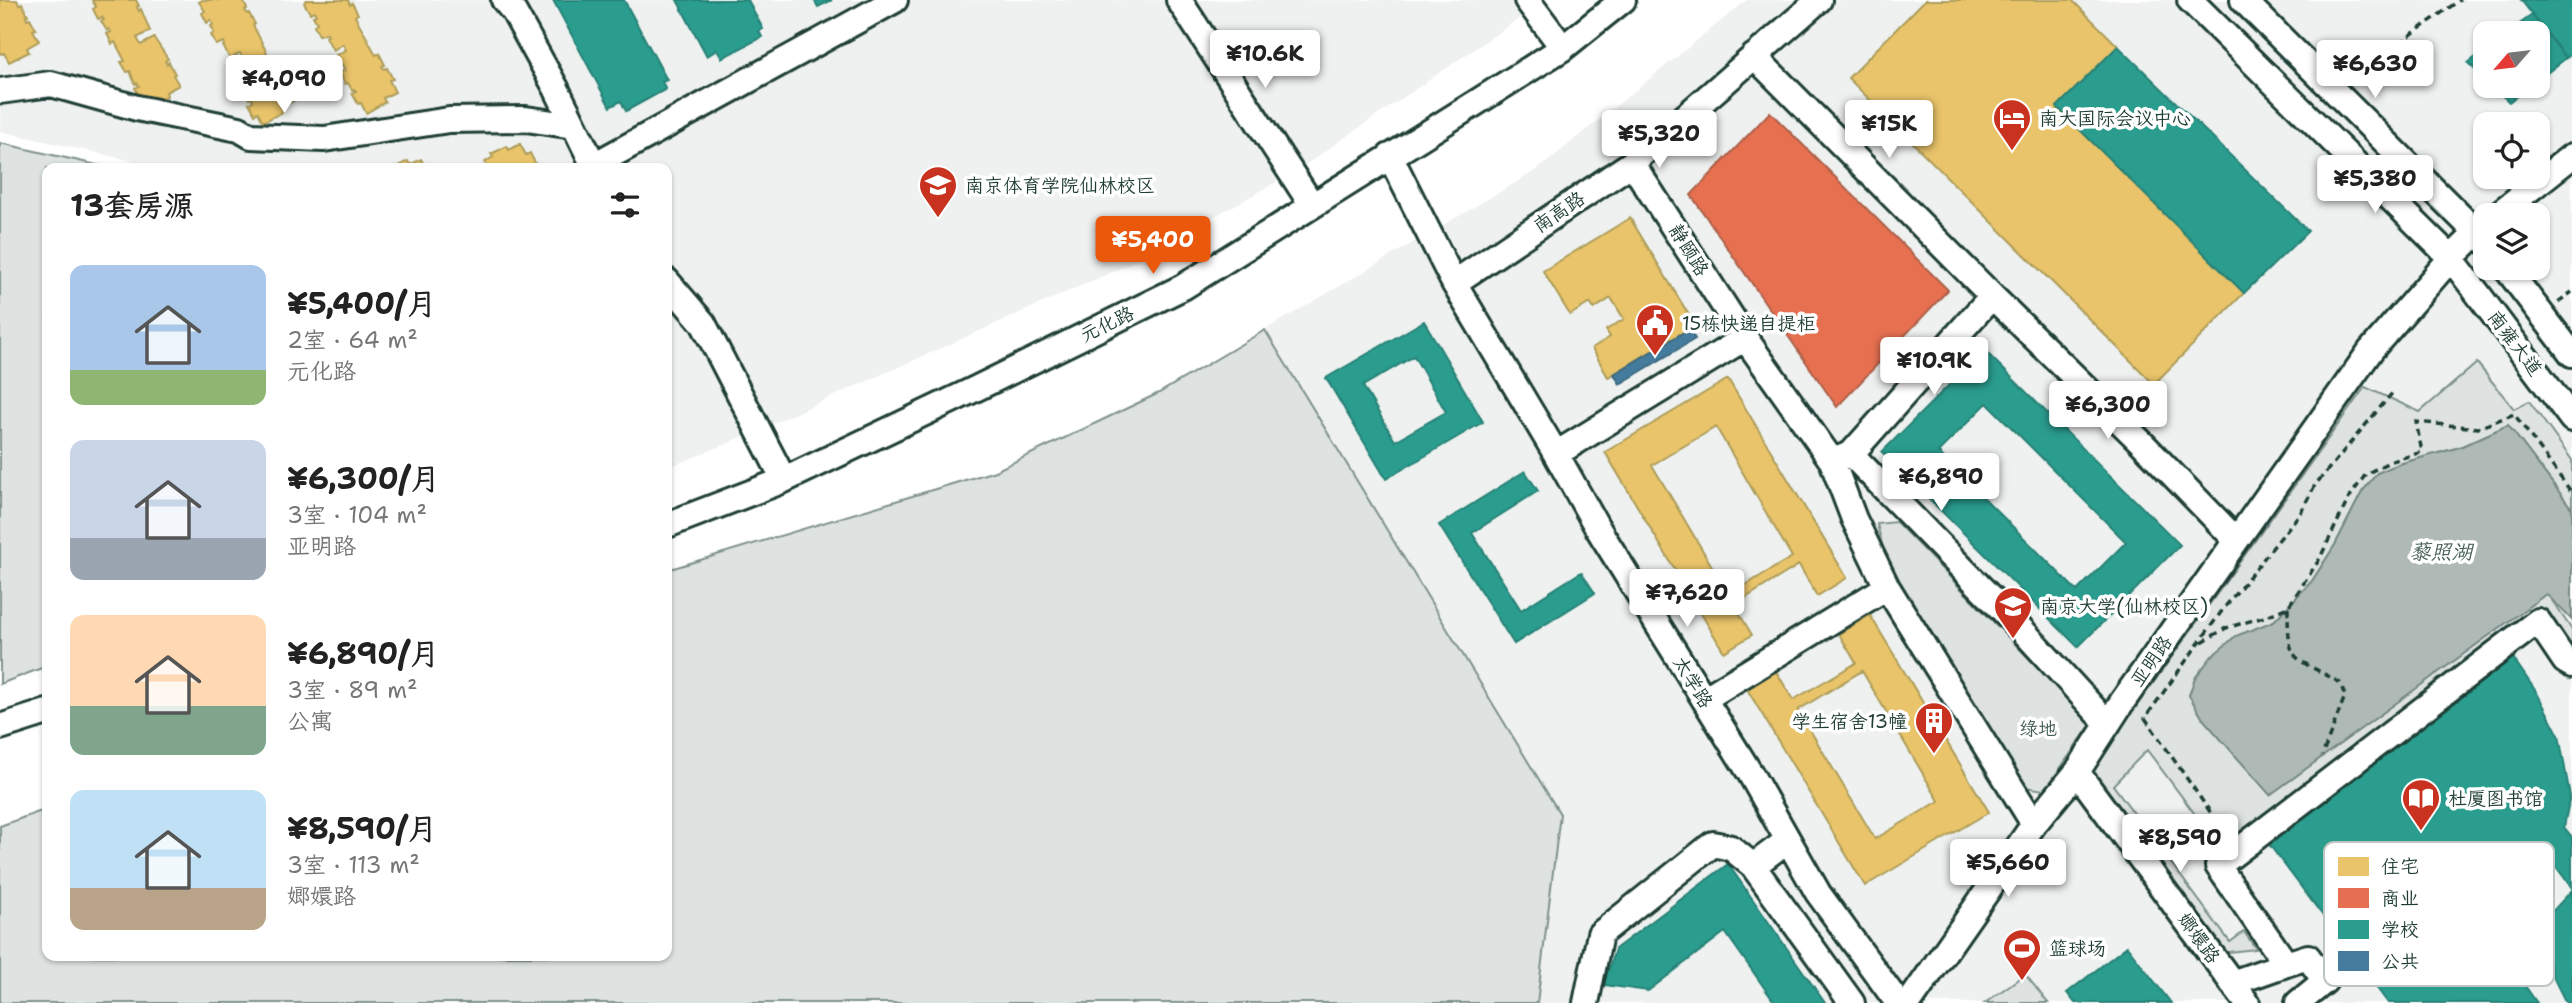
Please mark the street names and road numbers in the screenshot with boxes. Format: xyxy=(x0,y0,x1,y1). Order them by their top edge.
street label: 南高路 xyxy=(1528,186,1590,238)
street label: 静颐路 xyxy=(1663,219,1715,281)
street label: 元化路 xyxy=(1076,300,1138,348)
street label: 南雍大道 xyxy=(2482,305,2548,381)
street label: 亚明路 xyxy=(2124,630,2178,692)
street label: 太学路 xyxy=(1667,651,1719,713)
street label: 嫏嬛路 xyxy=(2172,908,2226,968)

